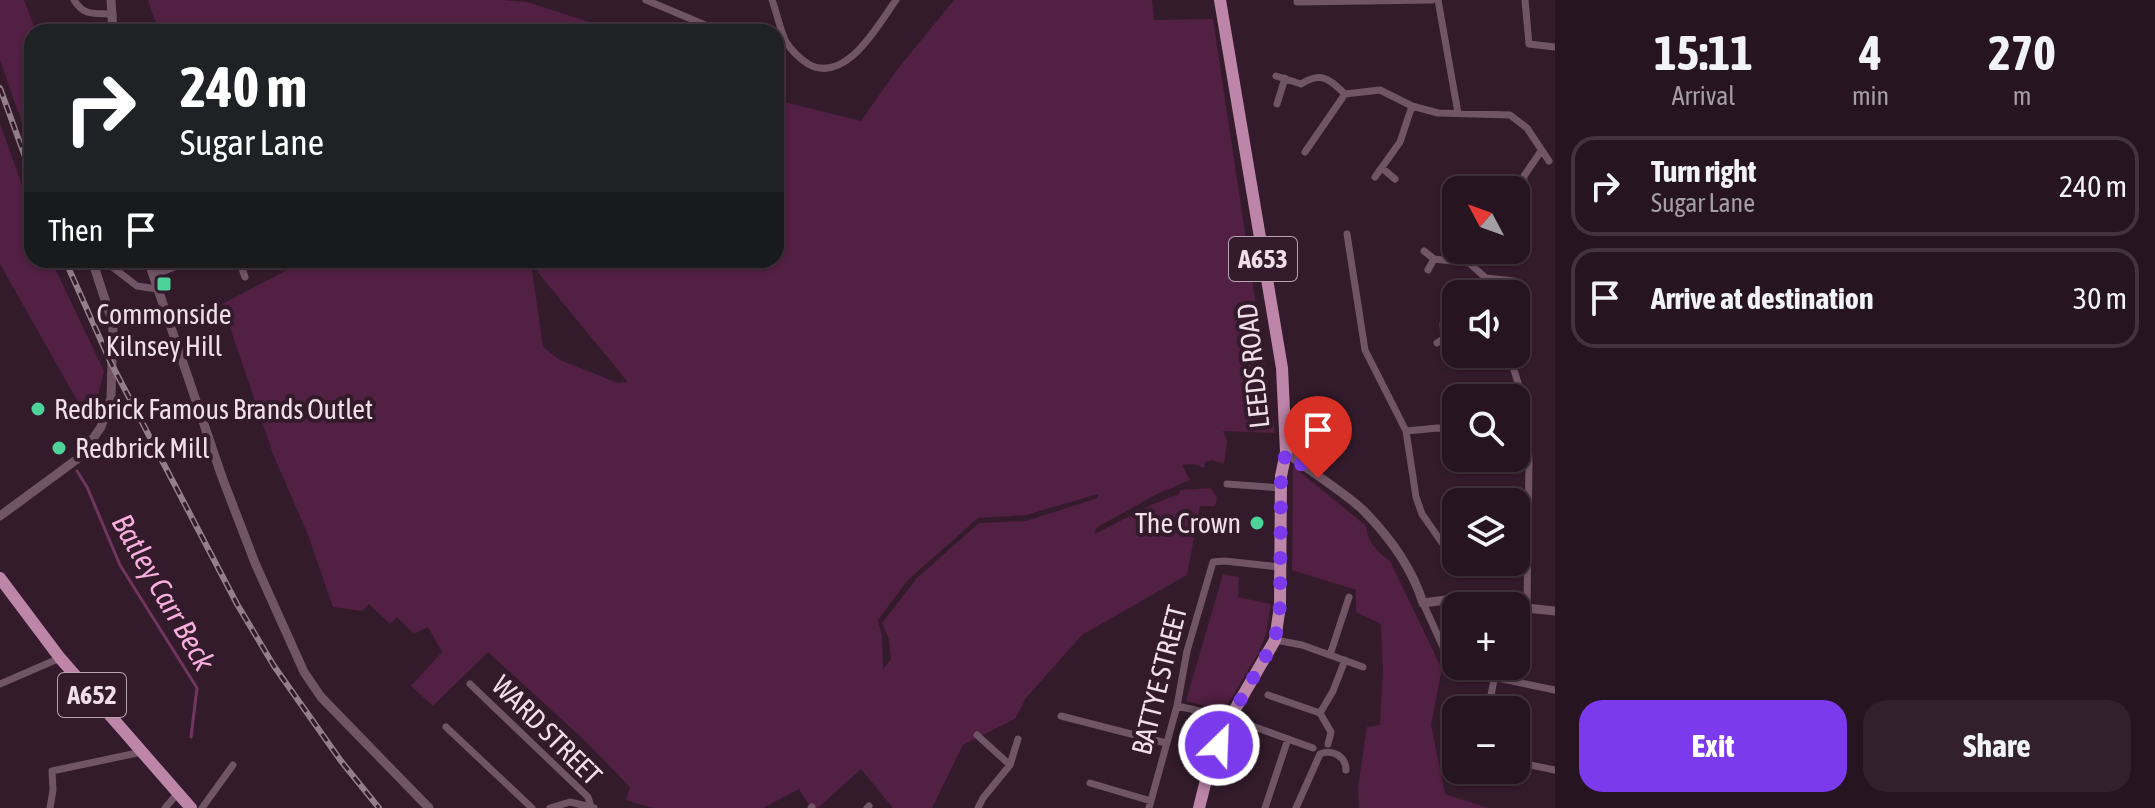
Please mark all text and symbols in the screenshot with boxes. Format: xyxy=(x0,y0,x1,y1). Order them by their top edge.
text: 15:11 xyxy=(1654,25,1753,80)
text: 4 xyxy=(1859,25,1882,80)
text: 270 xyxy=(1988,25,2056,80)
text: 240 m xyxy=(180,55,307,119)
icon: right xyxy=(48,56,152,160)
text: Arrival xyxy=(1672,81,1735,111)
text: min xyxy=(1852,81,1889,111)
text: m xyxy=(2013,81,2031,111)
text: Sugar Lane xyxy=(180,121,324,163)
text: Turn right xyxy=(1651,154,1757,188)
icon: right xyxy=(1583,164,1627,208)
text: 240 m xyxy=(2059,169,2127,203)
north arrow xyxy=(1442,176,1530,264)
map controls xyxy=(1442,176,1530,784)
text: Sugar Lane xyxy=(1651,188,1755,218)
icon: arrive xyxy=(119,208,163,252)
text: Then xyxy=(48,213,103,247)
road number: A653 xyxy=(1229,237,1297,281)
marker: Commonside Kilnsey Hill xyxy=(155,275,173,293)
icon: arrive xyxy=(1583,276,1627,320)
button: sound xyxy=(1442,280,1530,368)
text: Arrive at destination xyxy=(1651,281,1873,315)
text: 30 m xyxy=(2073,281,2127,315)
place label: Commonside Kilnsey Hill xyxy=(96,298,232,362)
street label: LEEDS ROAD xyxy=(1231,302,1275,430)
button: search xyxy=(1442,384,1530,472)
place label: Redbrick Famous Brands Outlet xyxy=(54,393,373,425)
pin xyxy=(1284,396,1352,478)
marker: Redbrick Famous Brands Outlet xyxy=(29,400,47,418)
icon: arrive xyxy=(1296,408,1340,452)
place label: Redbrick Mill xyxy=(75,432,210,464)
marker: Redbrick Mill xyxy=(50,439,68,457)
button: layers xyxy=(1442,488,1530,576)
place label: The Crown xyxy=(1135,507,1241,539)
water label: Batley Carr Beck xyxy=(106,508,223,677)
marker: The Crown xyxy=(1248,514,1266,532)
button: + xyxy=(1442,592,1530,680)
street label: BATTYE STREET xyxy=(1125,602,1193,758)
street label: WARD STREET xyxy=(486,669,608,791)
road number: A652 xyxy=(58,673,126,717)
button: − xyxy=(1442,696,1530,784)
button: Exit xyxy=(1579,700,1847,792)
button: Share xyxy=(1863,700,2131,792)
position arrow xyxy=(1177,703,1261,787)

